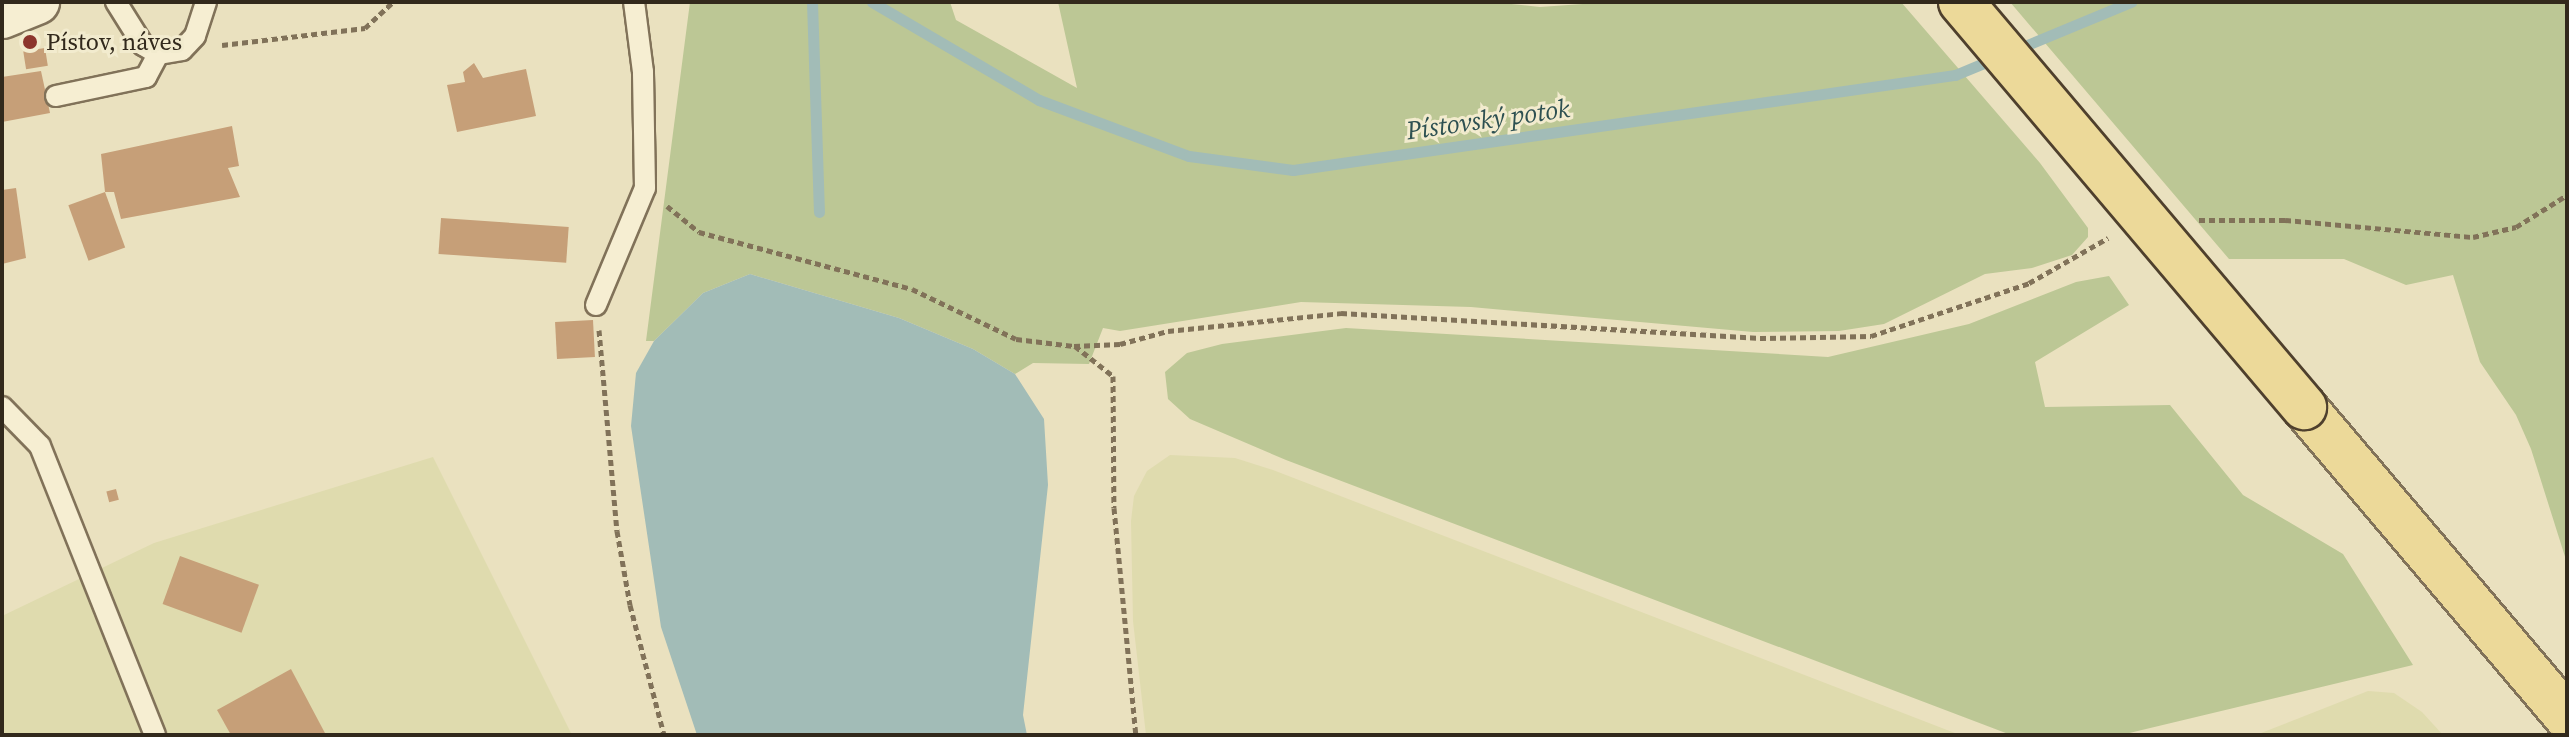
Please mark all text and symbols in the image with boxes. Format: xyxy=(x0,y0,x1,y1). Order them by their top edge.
place label: Pístov, náves xyxy=(46,28,182,56)
marker: Pístov, náves xyxy=(21,33,39,51)
water label: Pístovský potok xyxy=(1404,93,1572,147)

